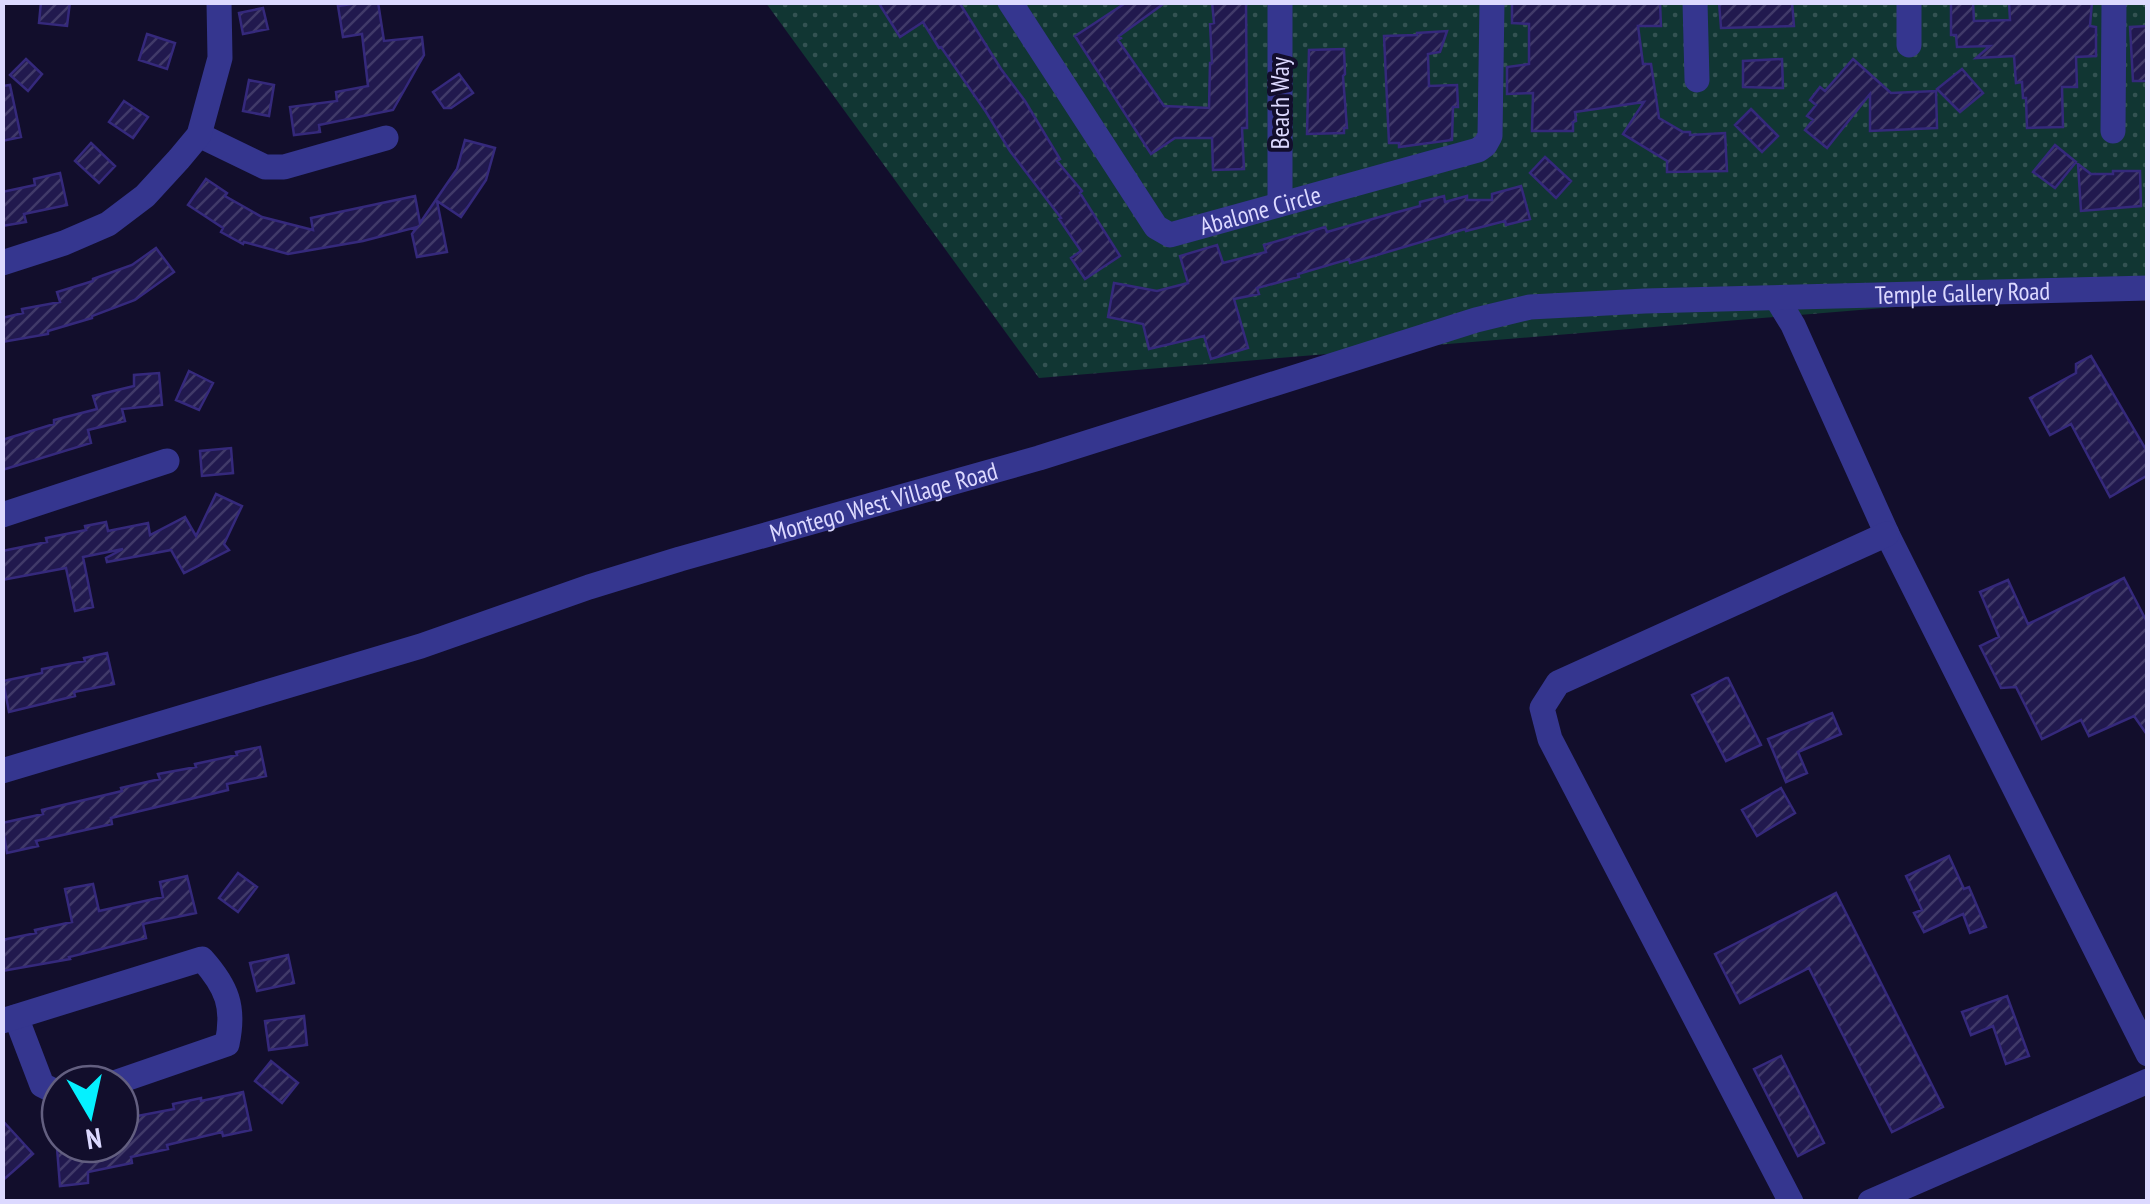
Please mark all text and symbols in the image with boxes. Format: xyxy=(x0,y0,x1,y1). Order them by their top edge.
street label: Beach Way xyxy=(1264,56,1296,149)
street label: Abalone Circle xyxy=(1196,178,1325,242)
street label: Temple Gallery Road xyxy=(1874,275,2051,311)
street label: Montego West Village Road xyxy=(766,454,1001,549)
north arrow xyxy=(40,1064,140,1164)
text: N xyxy=(84,1120,104,1159)

